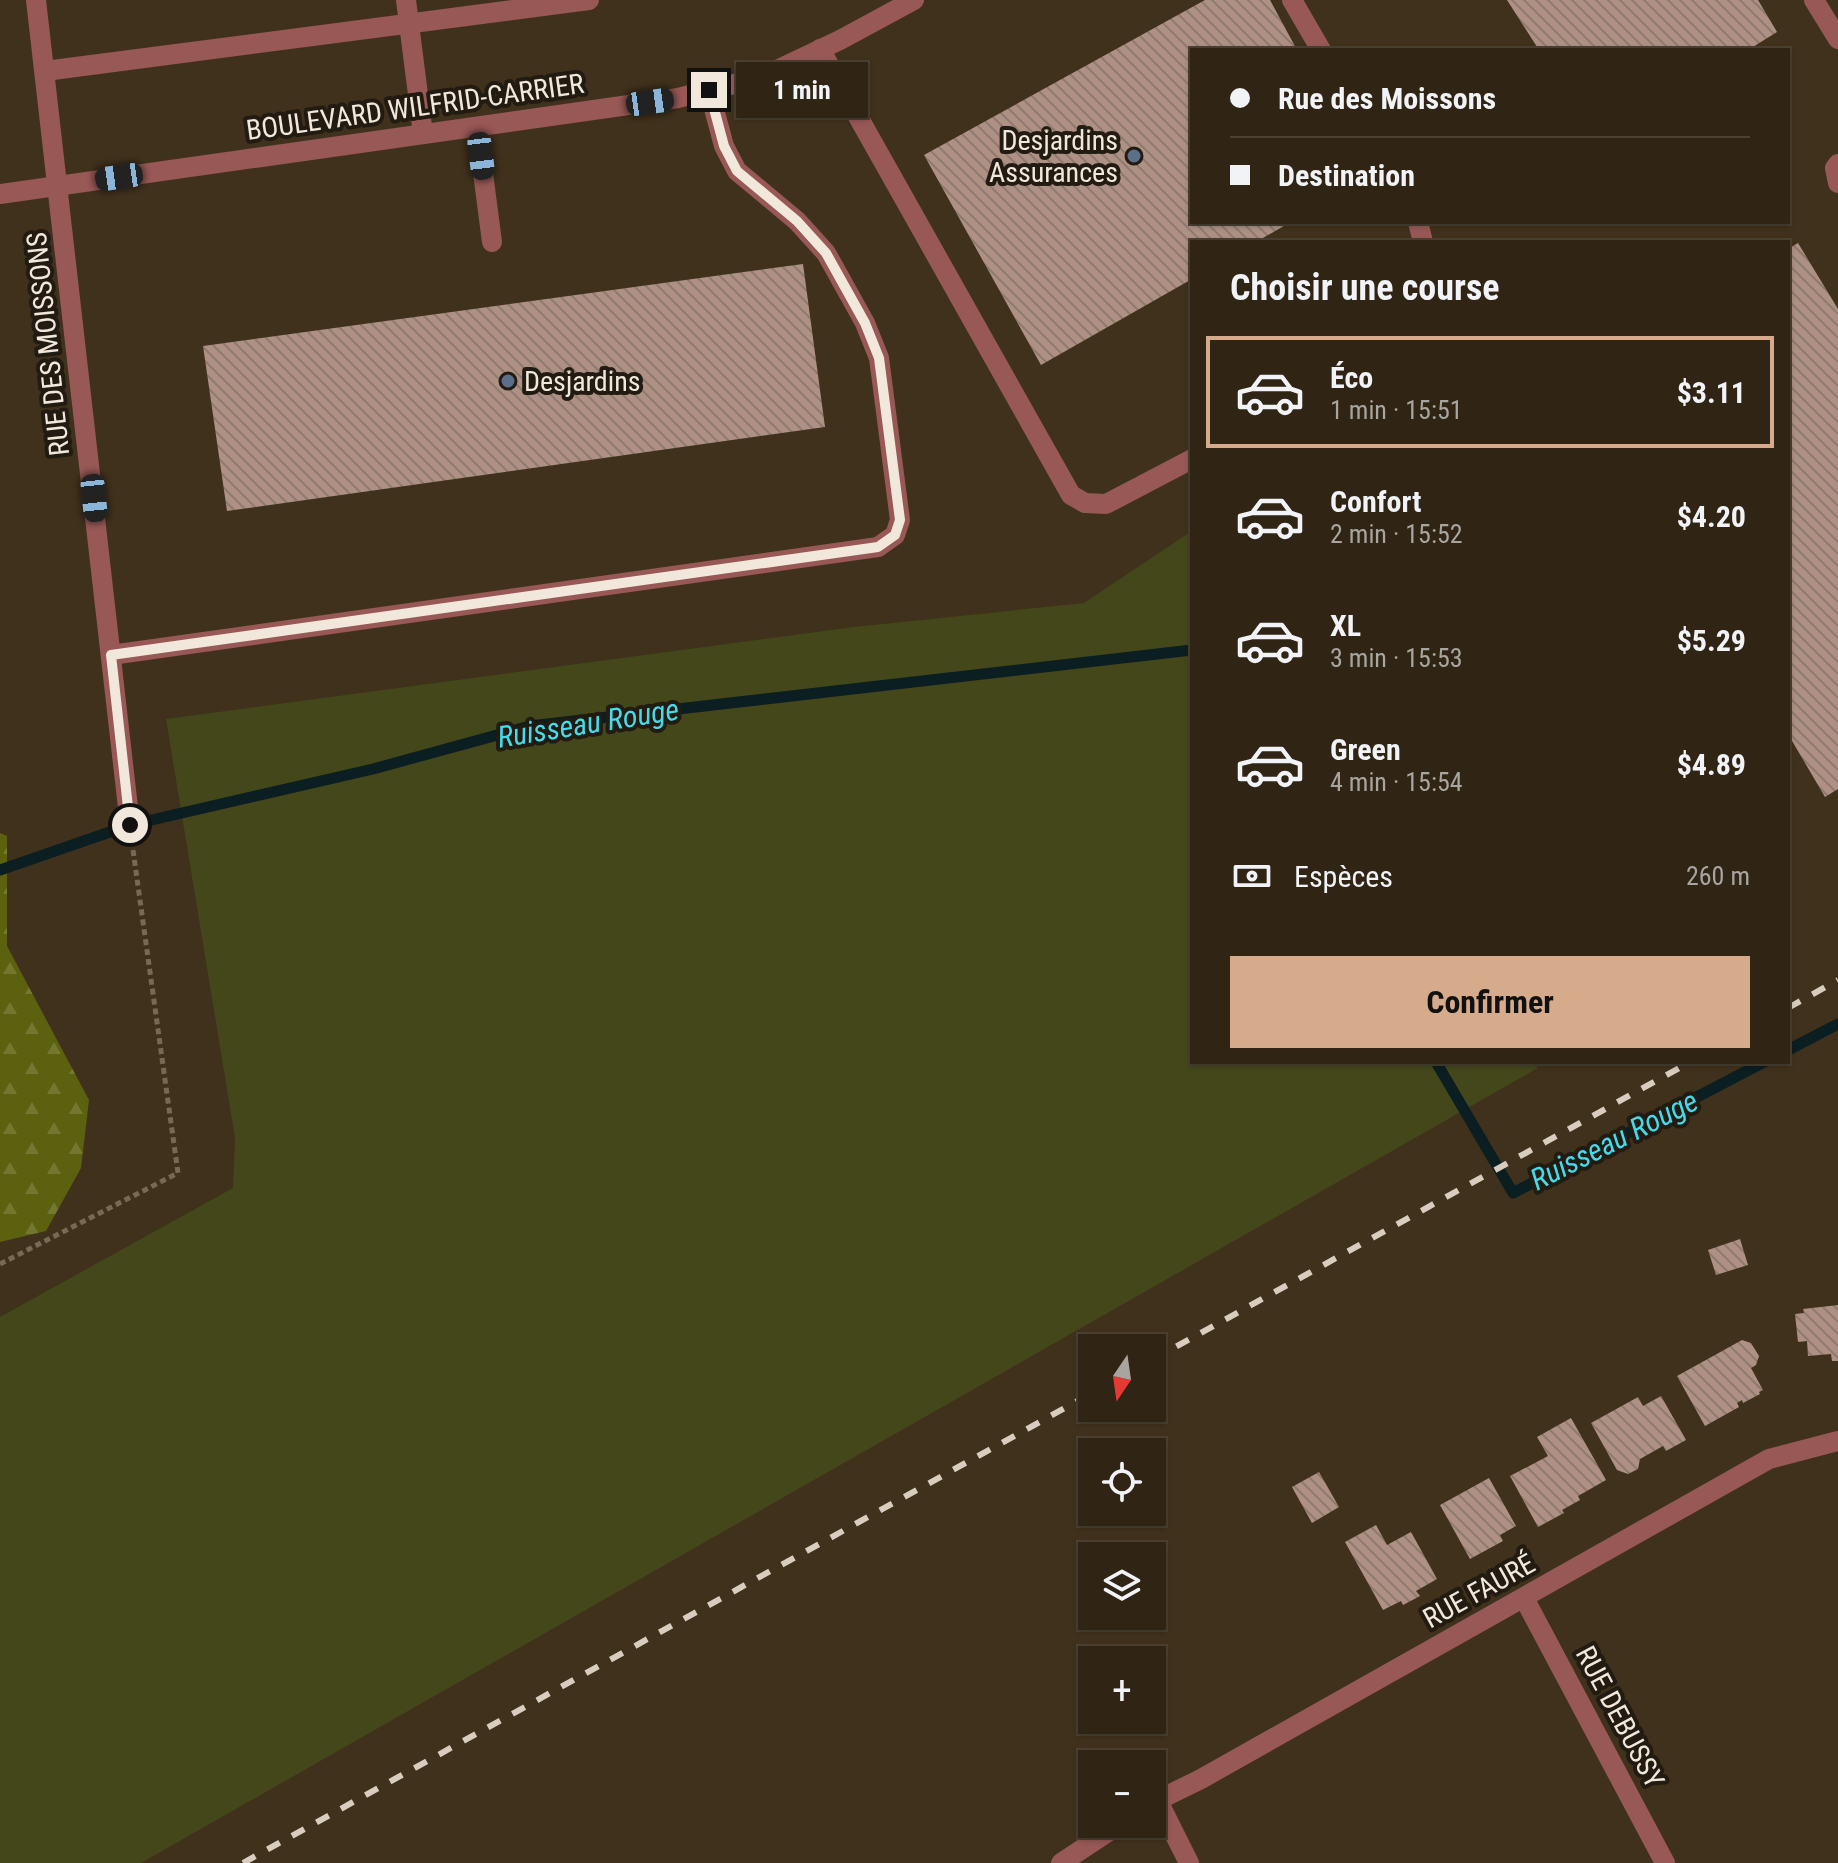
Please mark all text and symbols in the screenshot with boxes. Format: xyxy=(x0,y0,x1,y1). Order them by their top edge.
callout: 1 min xyxy=(737,62,869,118)
street label: BOULEVARD WILFRID-CARRIER xyxy=(244,67,586,147)
route end xyxy=(691,72,727,108)
text: 1 min xyxy=(773,75,831,105)
text: Rue des Moissons xyxy=(1278,81,1496,116)
car xyxy=(625,87,675,117)
place label: Desjardins Assurances xyxy=(989,124,1118,189)
car xyxy=(466,131,496,181)
marker: Desjardins Assurances xyxy=(1125,147,1143,165)
text: Destination xyxy=(1278,158,1415,193)
car xyxy=(94,162,144,192)
street label: RUE DES MOISSONS xyxy=(20,231,76,457)
text: Choisir une course xyxy=(1230,267,1499,309)
icon: car xyxy=(1234,356,1306,428)
text: Éco xyxy=(1330,360,1373,395)
place label: Desjardins xyxy=(524,365,640,398)
marker: Desjardins xyxy=(499,372,517,390)
text: $3.11 xyxy=(1677,375,1746,410)
text: 1 min · 15:51 xyxy=(1330,395,1463,425)
car xyxy=(80,473,108,523)
icon: car xyxy=(1234,480,1306,552)
text: Confort xyxy=(1330,484,1421,519)
text: $4.20 xyxy=(1677,499,1746,534)
text: 2 min · 15:52 xyxy=(1330,519,1463,549)
icon: car xyxy=(1234,604,1306,676)
text: XL xyxy=(1330,608,1361,643)
text: $5.29 xyxy=(1677,623,1746,658)
text: 3 min · 15:53 xyxy=(1330,643,1463,673)
water label: Ruisseau Rouge xyxy=(495,691,681,755)
icon: car xyxy=(1234,728,1306,800)
text: Green xyxy=(1330,732,1401,767)
text: $4.89 xyxy=(1677,747,1746,782)
text: 4 min · 15:54 xyxy=(1330,767,1463,797)
route start xyxy=(112,807,148,843)
icon: cash xyxy=(1230,854,1274,898)
text: Espèces xyxy=(1294,859,1393,894)
text: 260 m xyxy=(1686,861,1750,891)
button: Confirmer xyxy=(1230,956,1750,1048)
water label: Ruisseau Rouge xyxy=(1524,1083,1704,1197)
north arrow xyxy=(1078,1334,1166,1422)
map controls xyxy=(1078,1334,1166,1838)
button: locate xyxy=(1078,1438,1166,1526)
button: layers xyxy=(1078,1542,1166,1630)
street label: RUE FAURÉ xyxy=(1417,1547,1541,1635)
street label: RUE DEBUSSY xyxy=(1569,1641,1671,1794)
button: + xyxy=(1078,1646,1166,1734)
button: − xyxy=(1078,1750,1166,1838)

